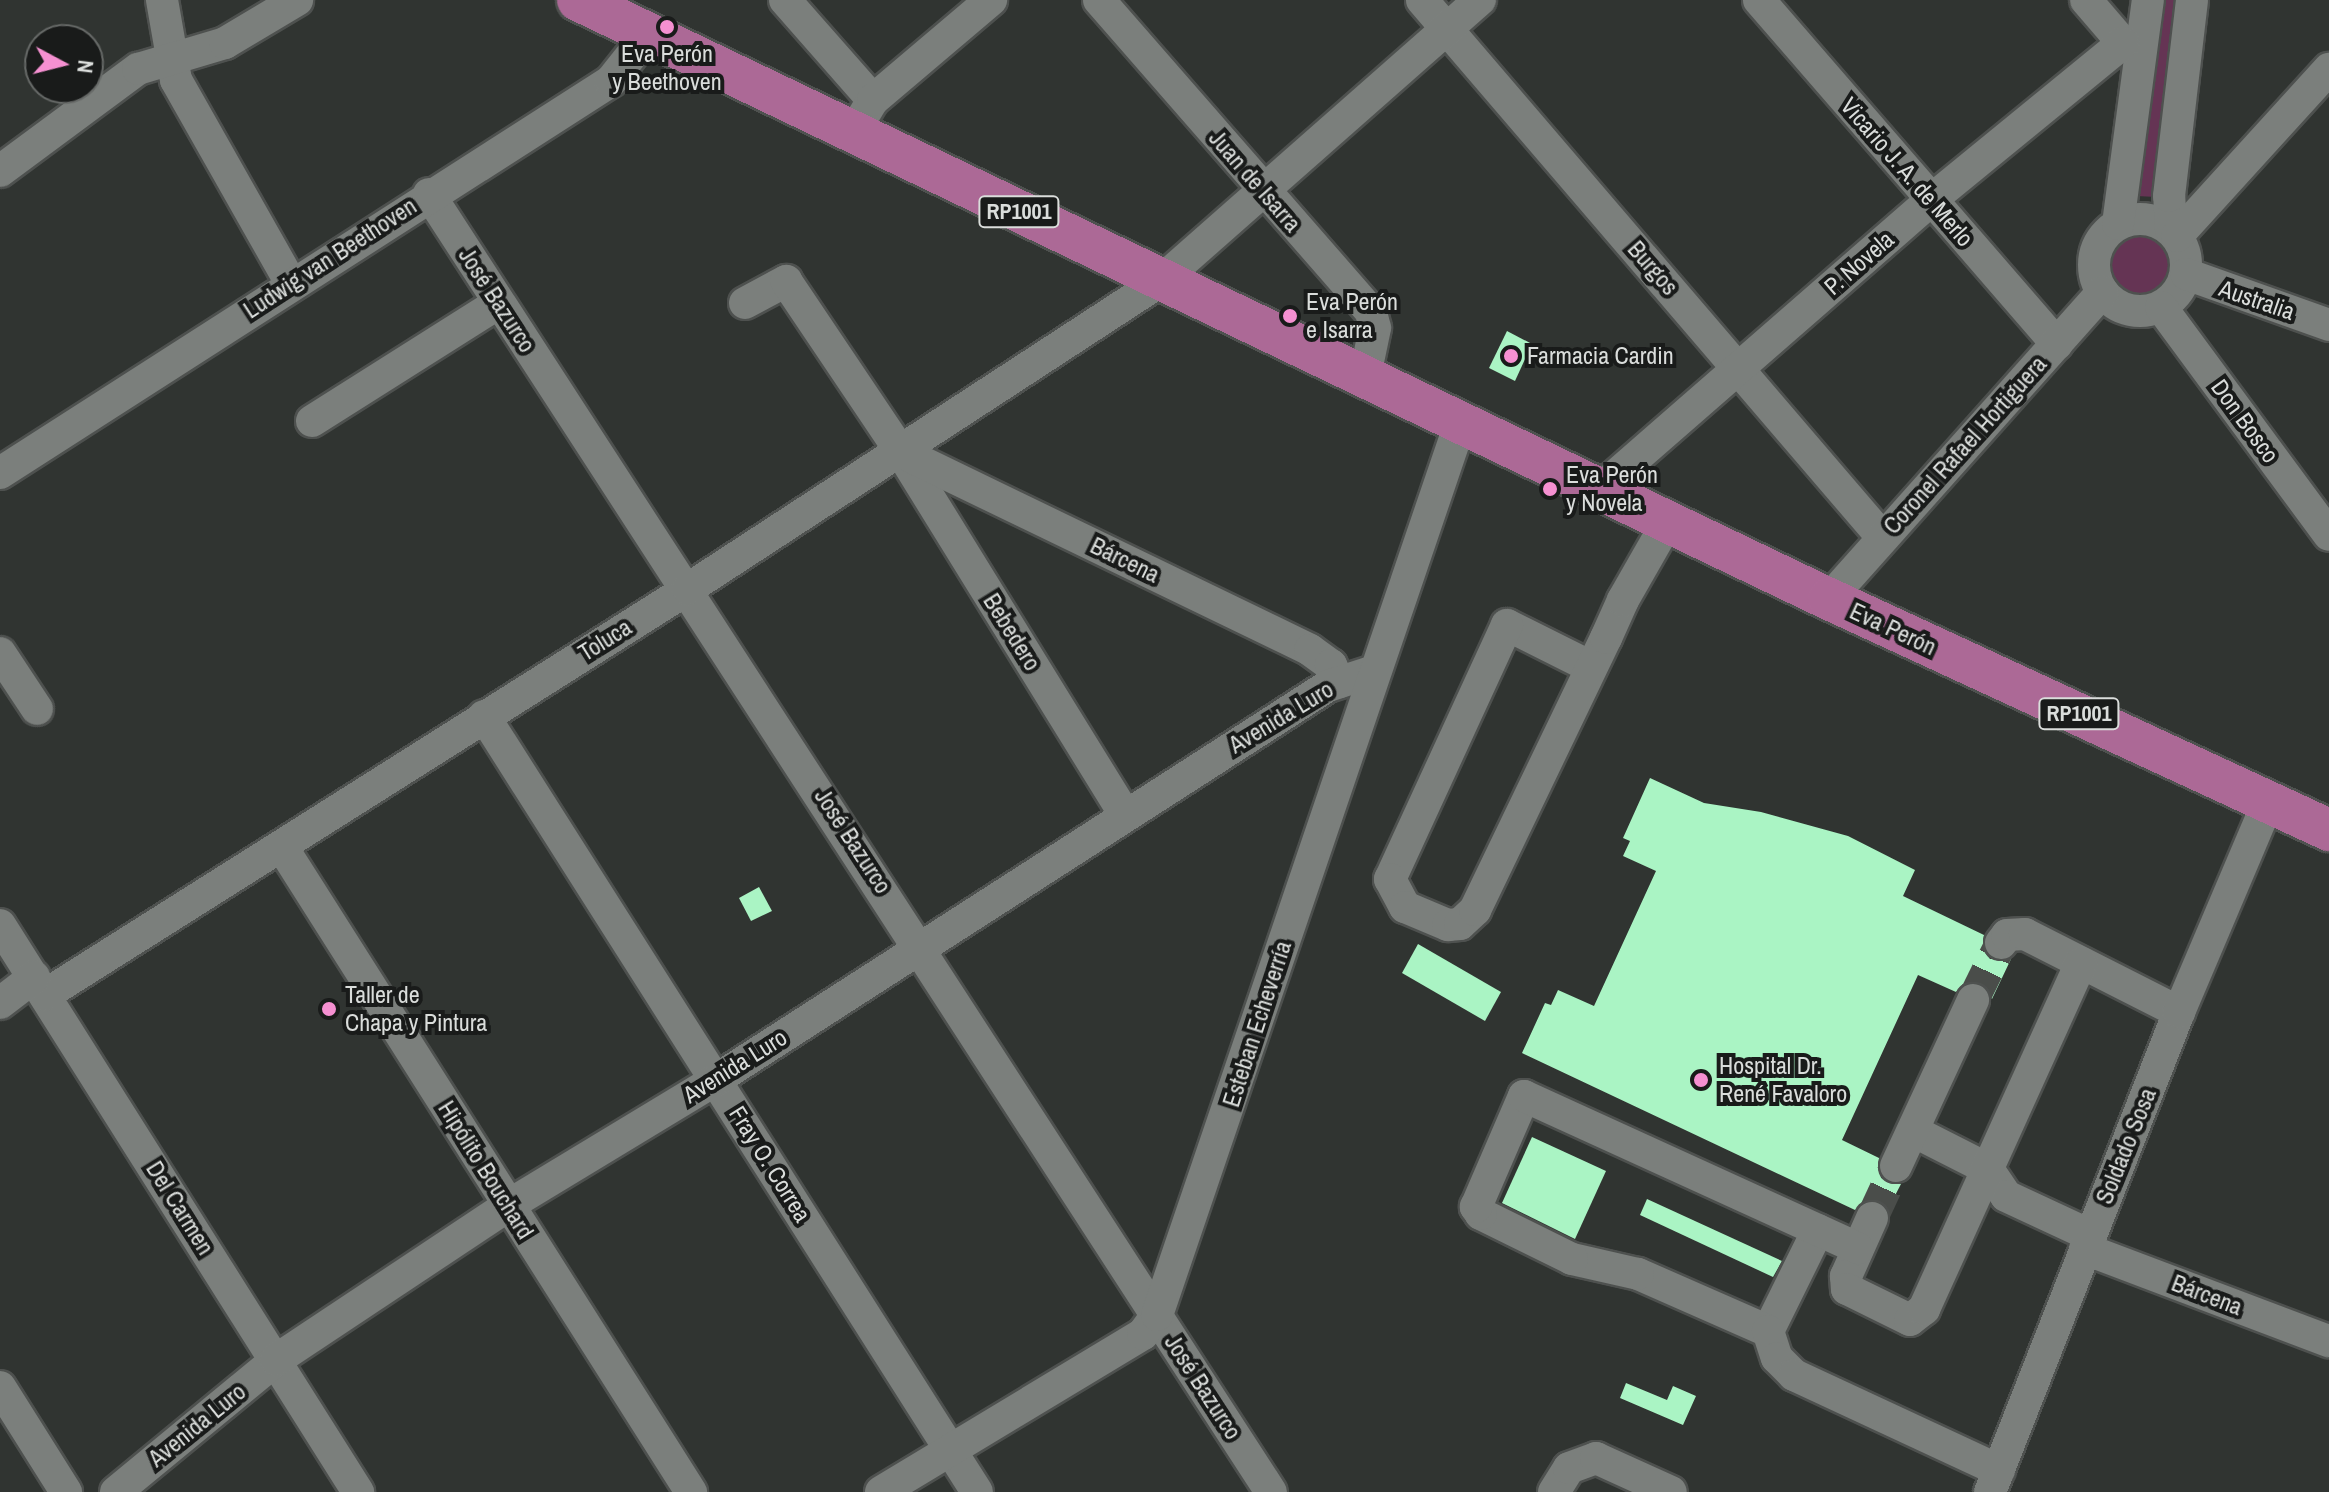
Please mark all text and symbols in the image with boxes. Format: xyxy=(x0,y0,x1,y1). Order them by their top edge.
marker: Eva Perón y Beethoven xyxy=(658,18,676,36)
north arrow xyxy=(24,24,104,104)
place label: Eva Perón y Beethoven xyxy=(612,40,722,96)
text: N xyxy=(70,58,102,75)
street label: Vicario J. A. de Merlo xyxy=(1834,91,1980,253)
street label: Juan de Isarra xyxy=(1203,124,1307,238)
street label: Ludwig van Beethoven xyxy=(238,191,422,325)
road number: RP1001 xyxy=(977,194,1061,230)
street label: P. Novela xyxy=(1818,225,1900,301)
street label: Burgos xyxy=(1622,235,1684,301)
street label: José Bazurco xyxy=(452,242,542,358)
street label: Australia xyxy=(2216,274,2298,326)
place label: Eva Perón e Isarra xyxy=(1306,288,1398,344)
marker: Eva Perón e Isarra xyxy=(1281,307,1299,325)
place label: Farmacia Cardin xyxy=(1527,342,1674,370)
marker: Farmacia Cardin xyxy=(1502,347,1520,365)
street label: Coronel Rafael Hortiguera xyxy=(1877,350,2053,540)
street label: Don Bosco xyxy=(2205,374,2285,468)
place label: Eva Perón y Novela xyxy=(1566,461,1658,517)
marker: Eva Perón y Novela xyxy=(1541,480,1559,498)
street label: Bárcena xyxy=(1086,531,1164,589)
street label: Bebedero xyxy=(977,588,1047,676)
street label: Eva Perón xyxy=(1845,597,1941,661)
street label: Toluca xyxy=(573,613,637,667)
street label: Avenida Luro xyxy=(1224,675,1338,759)
road number: RP1001 xyxy=(2037,696,2121,732)
street label: José Bazurco xyxy=(808,783,898,899)
street label: Esteban Echeverría xyxy=(1217,937,1297,1111)
place label: Taller de Chapa y Pintura xyxy=(345,981,487,1037)
marker: Taller de Chapa y Pintura xyxy=(320,1000,338,1018)
street label: Avenida Luro xyxy=(678,1023,792,1109)
place label: Hospital Dr. René Favaloro xyxy=(1719,1052,1847,1108)
marker: Hospital Dr. René Favaloro xyxy=(1690,1069,1712,1091)
street label: Soldado Sosa xyxy=(2090,1084,2162,1208)
street label: Hipólito Bouchard xyxy=(432,1096,540,1244)
street label: Fray O. Correa xyxy=(723,1101,817,1227)
street label: Del Carmen xyxy=(140,1156,220,1260)
street label: Bárcena xyxy=(2168,1268,2246,1322)
street label: José Bazurco xyxy=(1158,1329,1248,1445)
street label: Avenida Luro xyxy=(143,1377,251,1473)

